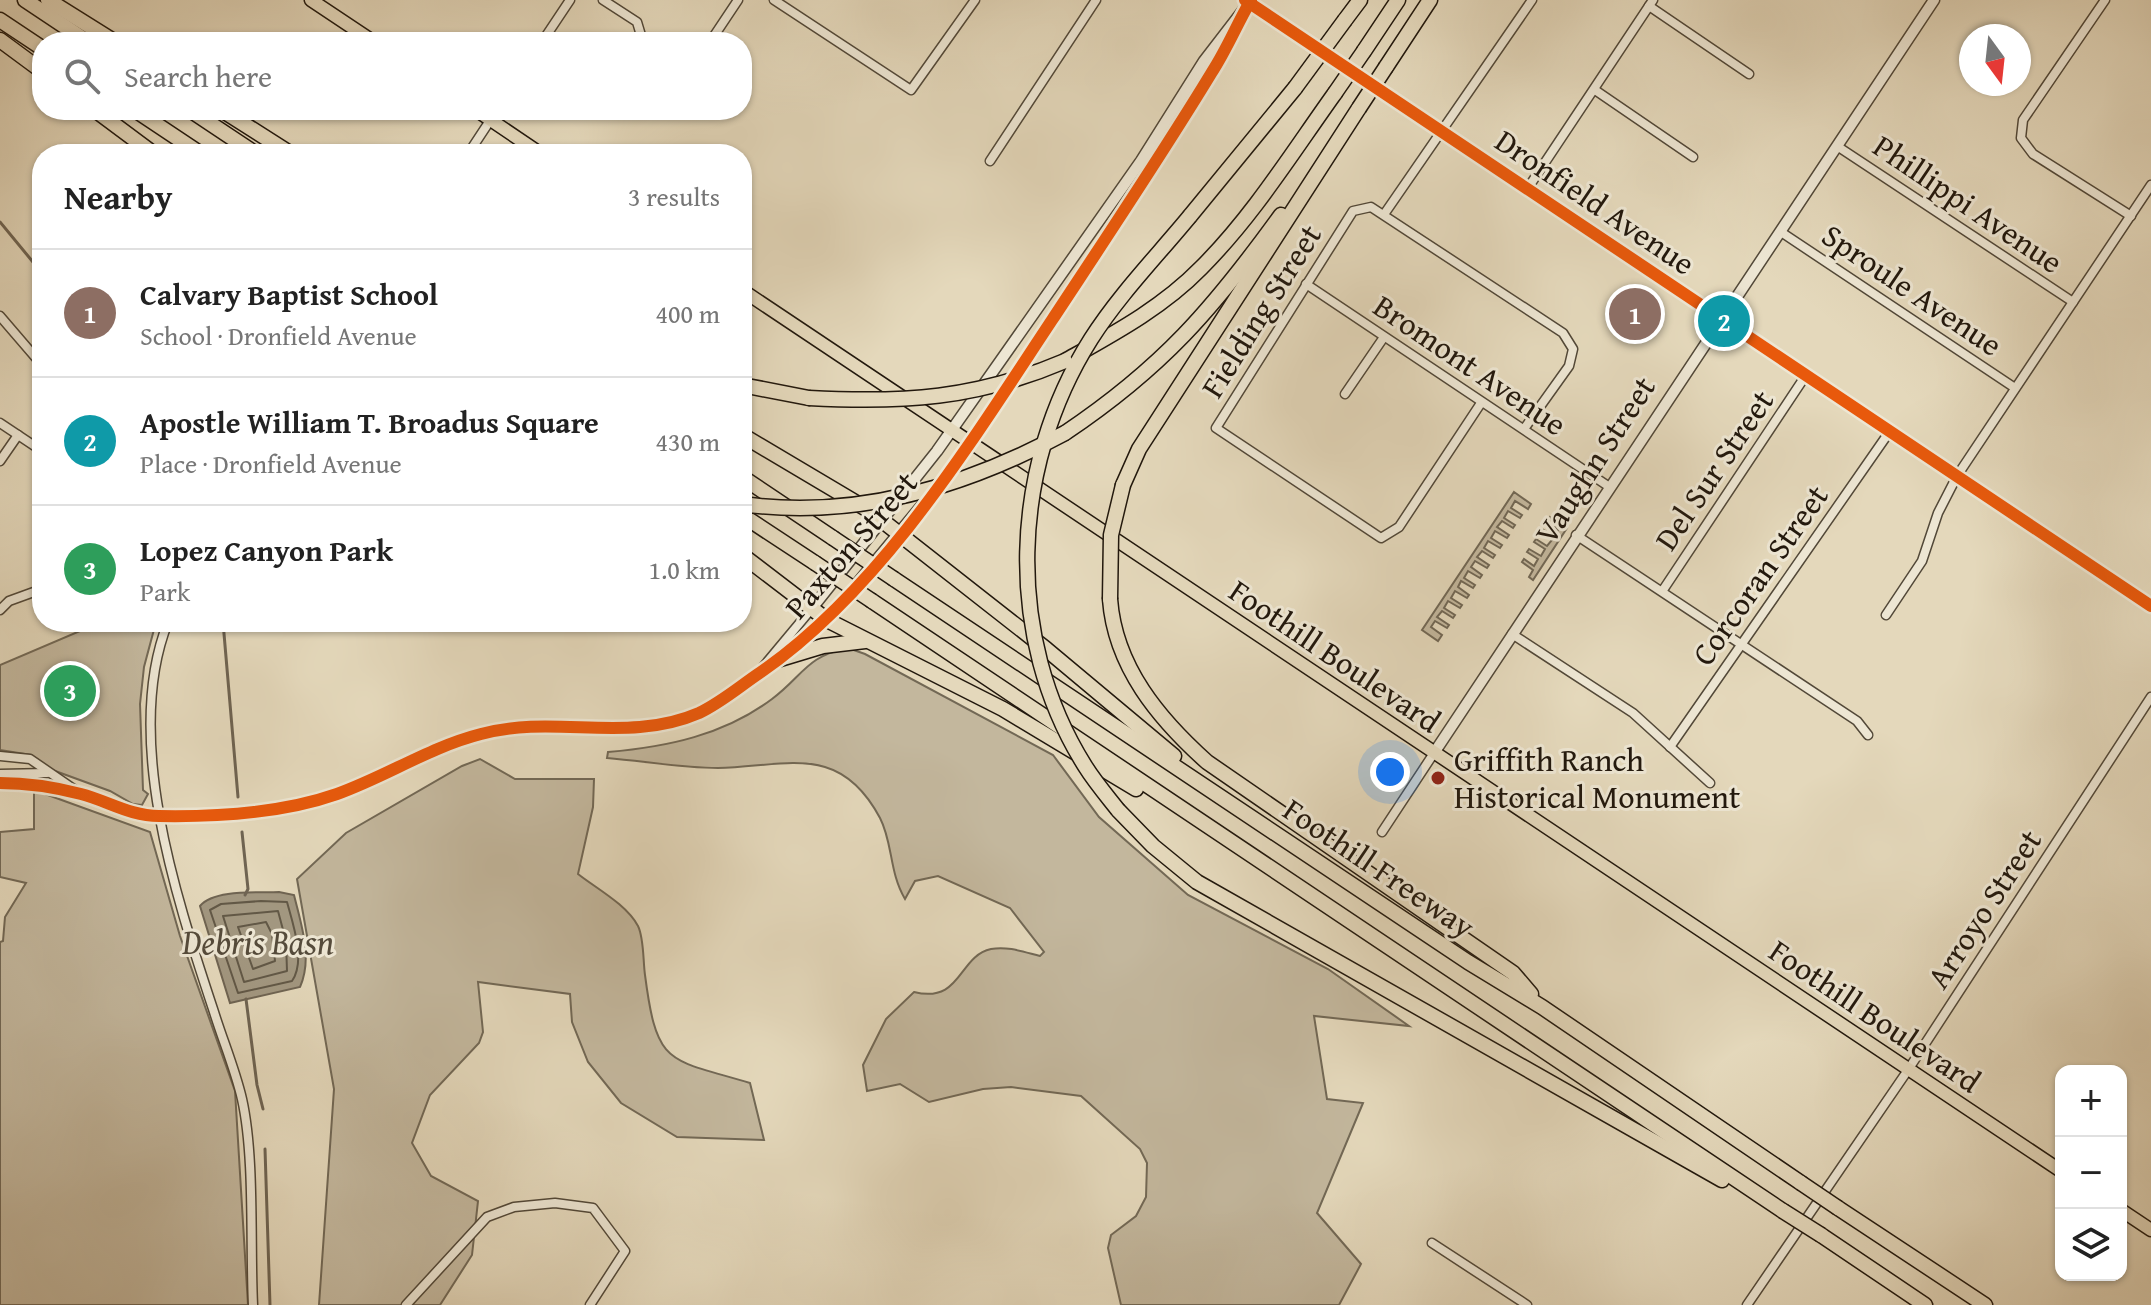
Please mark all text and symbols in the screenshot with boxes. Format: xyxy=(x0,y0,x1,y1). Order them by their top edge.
north arrow xyxy=(1959,24,2031,96)
search box xyxy=(32,32,752,120)
icon: search xyxy=(60,54,104,98)
text: Search here xyxy=(124,54,272,98)
street label: Dronfield Avenue xyxy=(1486,117,1705,286)
street label: Phillippi Avenue xyxy=(1864,123,2073,285)
text: Nearby xyxy=(64,172,173,221)
text: 3 results xyxy=(628,177,720,216)
street label: Sproule Avenue xyxy=(1813,212,2012,367)
street label: Fielding Street xyxy=(1189,215,1333,407)
text: Calvary Baptist School xyxy=(140,272,438,316)
street label: Bromont Avenue xyxy=(1364,282,1576,447)
pin: 1 xyxy=(1609,284,1661,344)
pin: 2 xyxy=(1698,291,1750,351)
text: 1 xyxy=(83,294,97,333)
text: 400 m xyxy=(655,294,720,333)
text: School · Dronfield Avenue xyxy=(140,316,417,355)
street label: Vaughn Street xyxy=(1523,367,1666,553)
street label: Del Sur Street xyxy=(1642,380,1785,559)
text: Apostle William T. Broadus Square xyxy=(140,400,599,444)
text: 2 xyxy=(83,422,97,461)
text: 430 m xyxy=(655,422,720,461)
text: Place · Dronfield Avenue xyxy=(140,444,402,483)
street label: Paxton Street xyxy=(773,460,928,629)
street label: Corcoran Street xyxy=(1680,475,1839,675)
text: Lopez Canyon Park xyxy=(140,528,393,572)
text: 3 xyxy=(83,550,97,589)
text: 1.0 km xyxy=(648,550,720,589)
street label: Foothill Boulevard xyxy=(1220,567,1451,744)
text: Park xyxy=(140,572,190,611)
pin: 3 xyxy=(44,661,96,721)
place label: Griffith Ranch Historical Monument xyxy=(1454,736,1740,820)
your location xyxy=(1370,752,1410,792)
marker: Griffith Ranch Historical Monument xyxy=(1429,769,1447,787)
street label: Foothill Freeway xyxy=(1274,786,1484,949)
street label: Arroyo Street xyxy=(1915,820,2053,998)
water label: Debris Basn xyxy=(181,917,334,966)
street label: Foothill Boulevard xyxy=(1760,927,1991,1104)
map controls xyxy=(2055,1065,2127,1281)
button: + xyxy=(2055,1065,2127,1137)
button: − xyxy=(2055,1137,2127,1209)
button: layers xyxy=(2055,1209,2127,1281)

